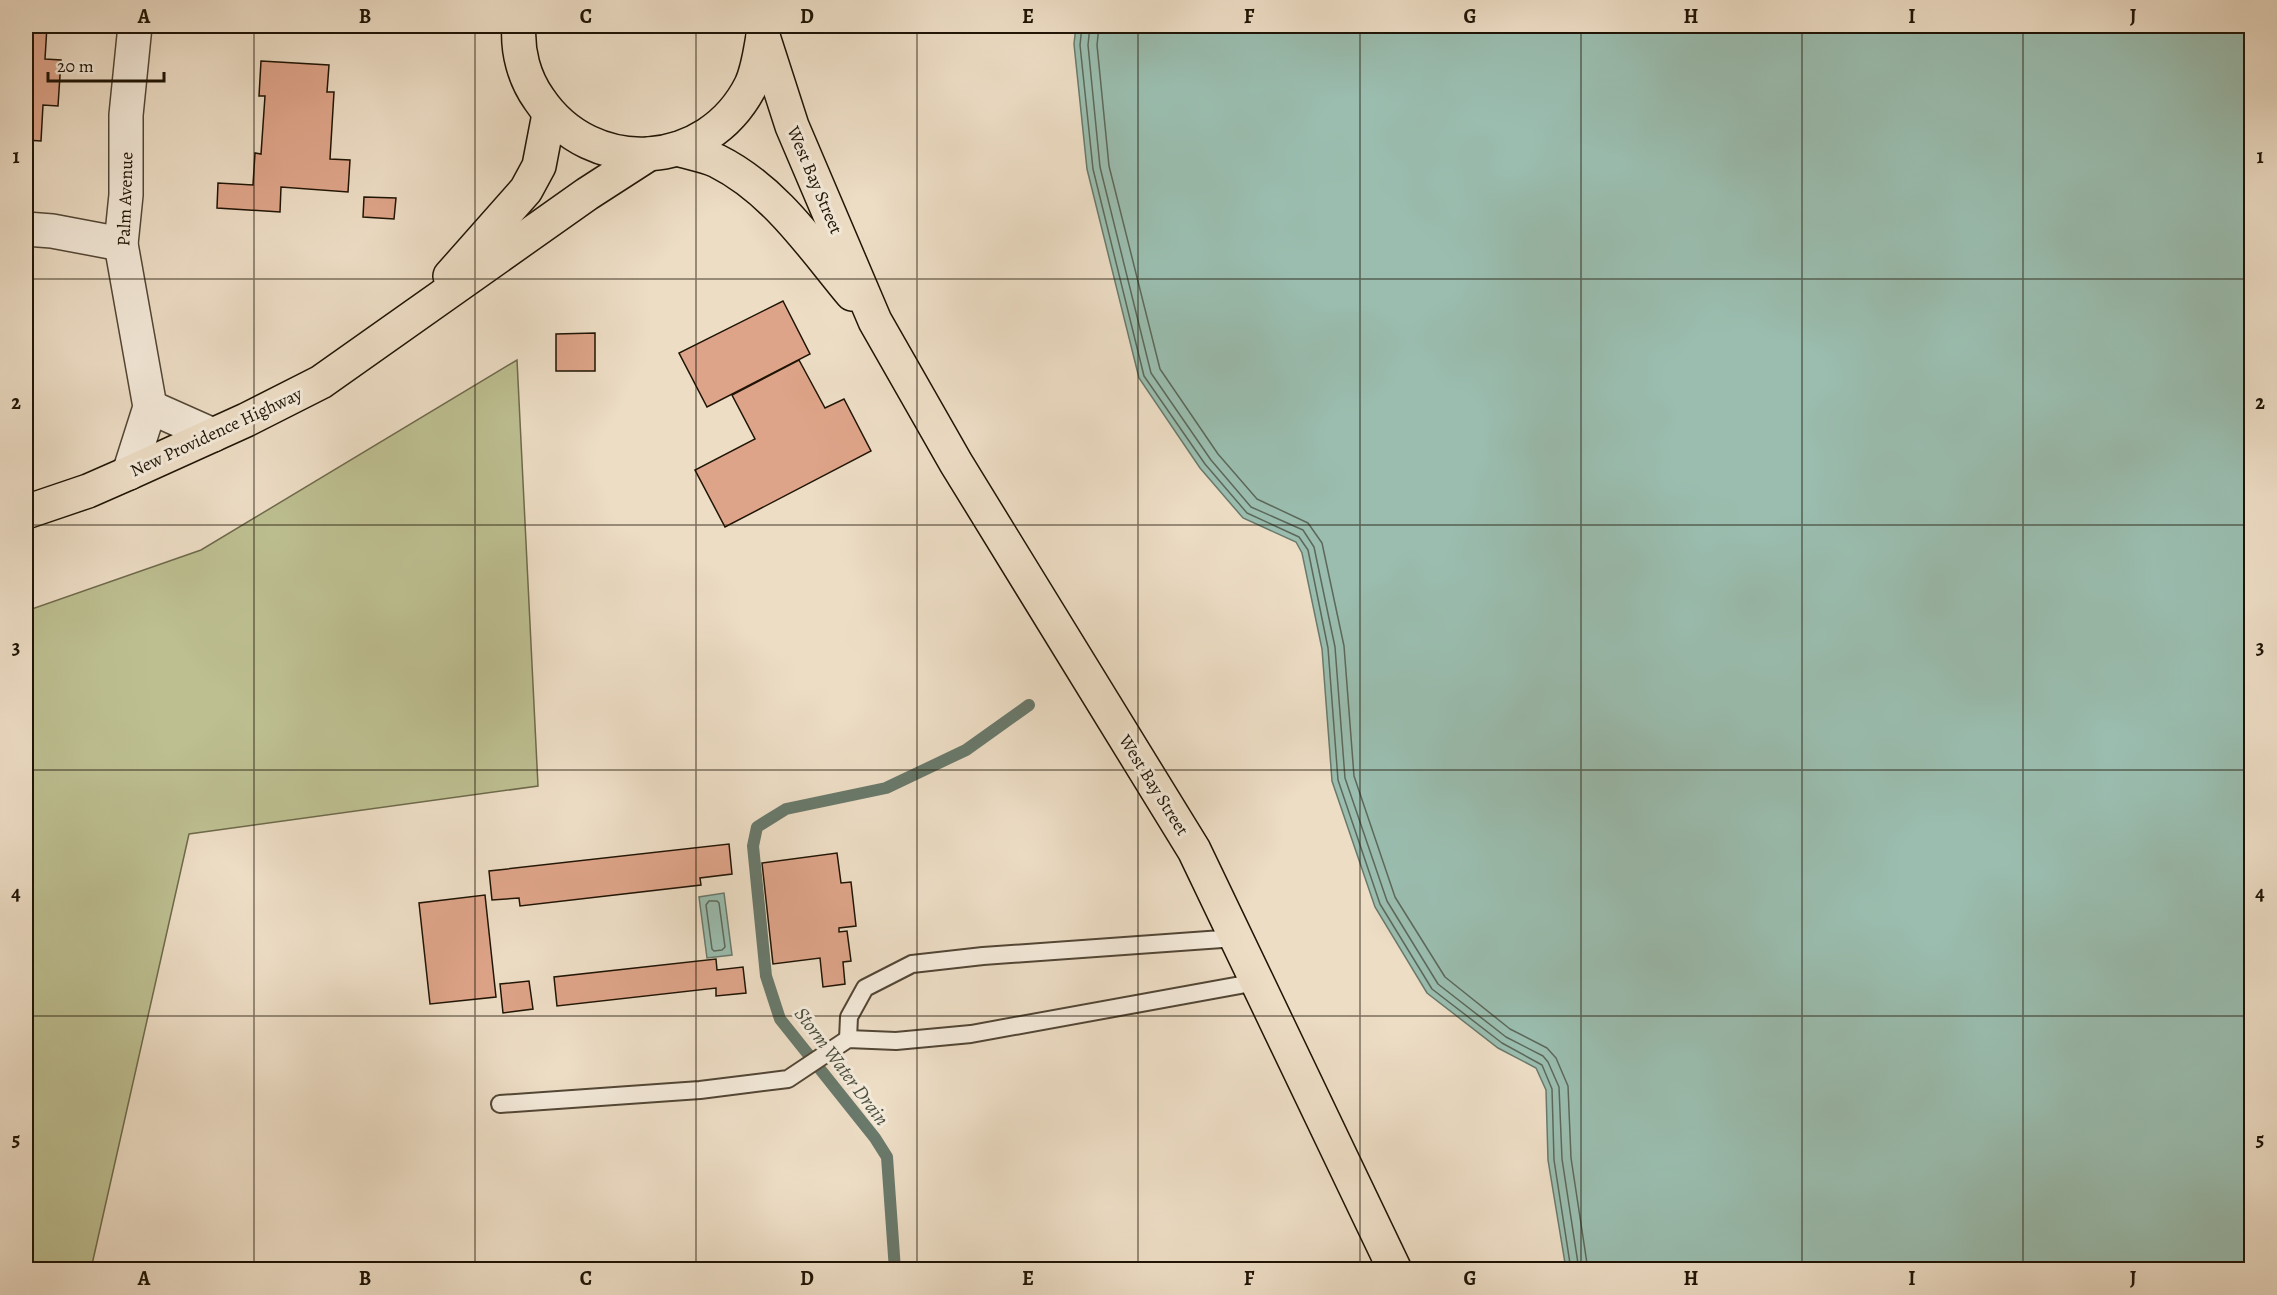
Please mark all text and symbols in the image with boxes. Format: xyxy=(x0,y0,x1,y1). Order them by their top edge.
text: A xyxy=(137,3,151,30)
text: B xyxy=(359,3,371,30)
text: C xyxy=(580,3,592,30)
text: D xyxy=(800,3,814,30)
text: E xyxy=(1022,3,1034,30)
text: F xyxy=(1244,3,1255,30)
text: G xyxy=(1463,3,1477,30)
text: H xyxy=(1684,3,1699,30)
text: I xyxy=(1908,3,1916,30)
text: J xyxy=(2130,3,2137,30)
scale bar xyxy=(48,45,164,83)
text: 20 m xyxy=(57,54,94,78)
street label: West Bay Street xyxy=(781,122,849,238)
text: 1 xyxy=(12,143,20,170)
text: 1 xyxy=(2256,143,2264,170)
street label: Palm Avenue xyxy=(111,151,139,247)
street label: New Providence Highway xyxy=(126,381,307,482)
text: 2 xyxy=(11,389,21,416)
text: 2 xyxy=(2255,389,2265,416)
text: 3 xyxy=(12,634,20,661)
text: 3 xyxy=(2256,634,2264,661)
street label: West Bay Street xyxy=(1113,729,1195,840)
text: 4 xyxy=(11,880,21,907)
text: 4 xyxy=(2255,880,2265,907)
water label: Storm Water Drain xyxy=(788,1001,895,1131)
text: 5 xyxy=(12,1126,20,1153)
text: 5 xyxy=(2256,1126,2264,1153)
text: A xyxy=(137,1265,151,1292)
text: B xyxy=(359,1265,371,1292)
text: C xyxy=(580,1265,592,1292)
text: D xyxy=(800,1265,814,1292)
text: E xyxy=(1022,1265,1034,1292)
text: F xyxy=(1244,1265,1255,1292)
text: G xyxy=(1463,1265,1477,1292)
text: H xyxy=(1684,1265,1699,1292)
text: I xyxy=(1908,1265,1916,1292)
text: J xyxy=(2130,1265,2137,1292)

